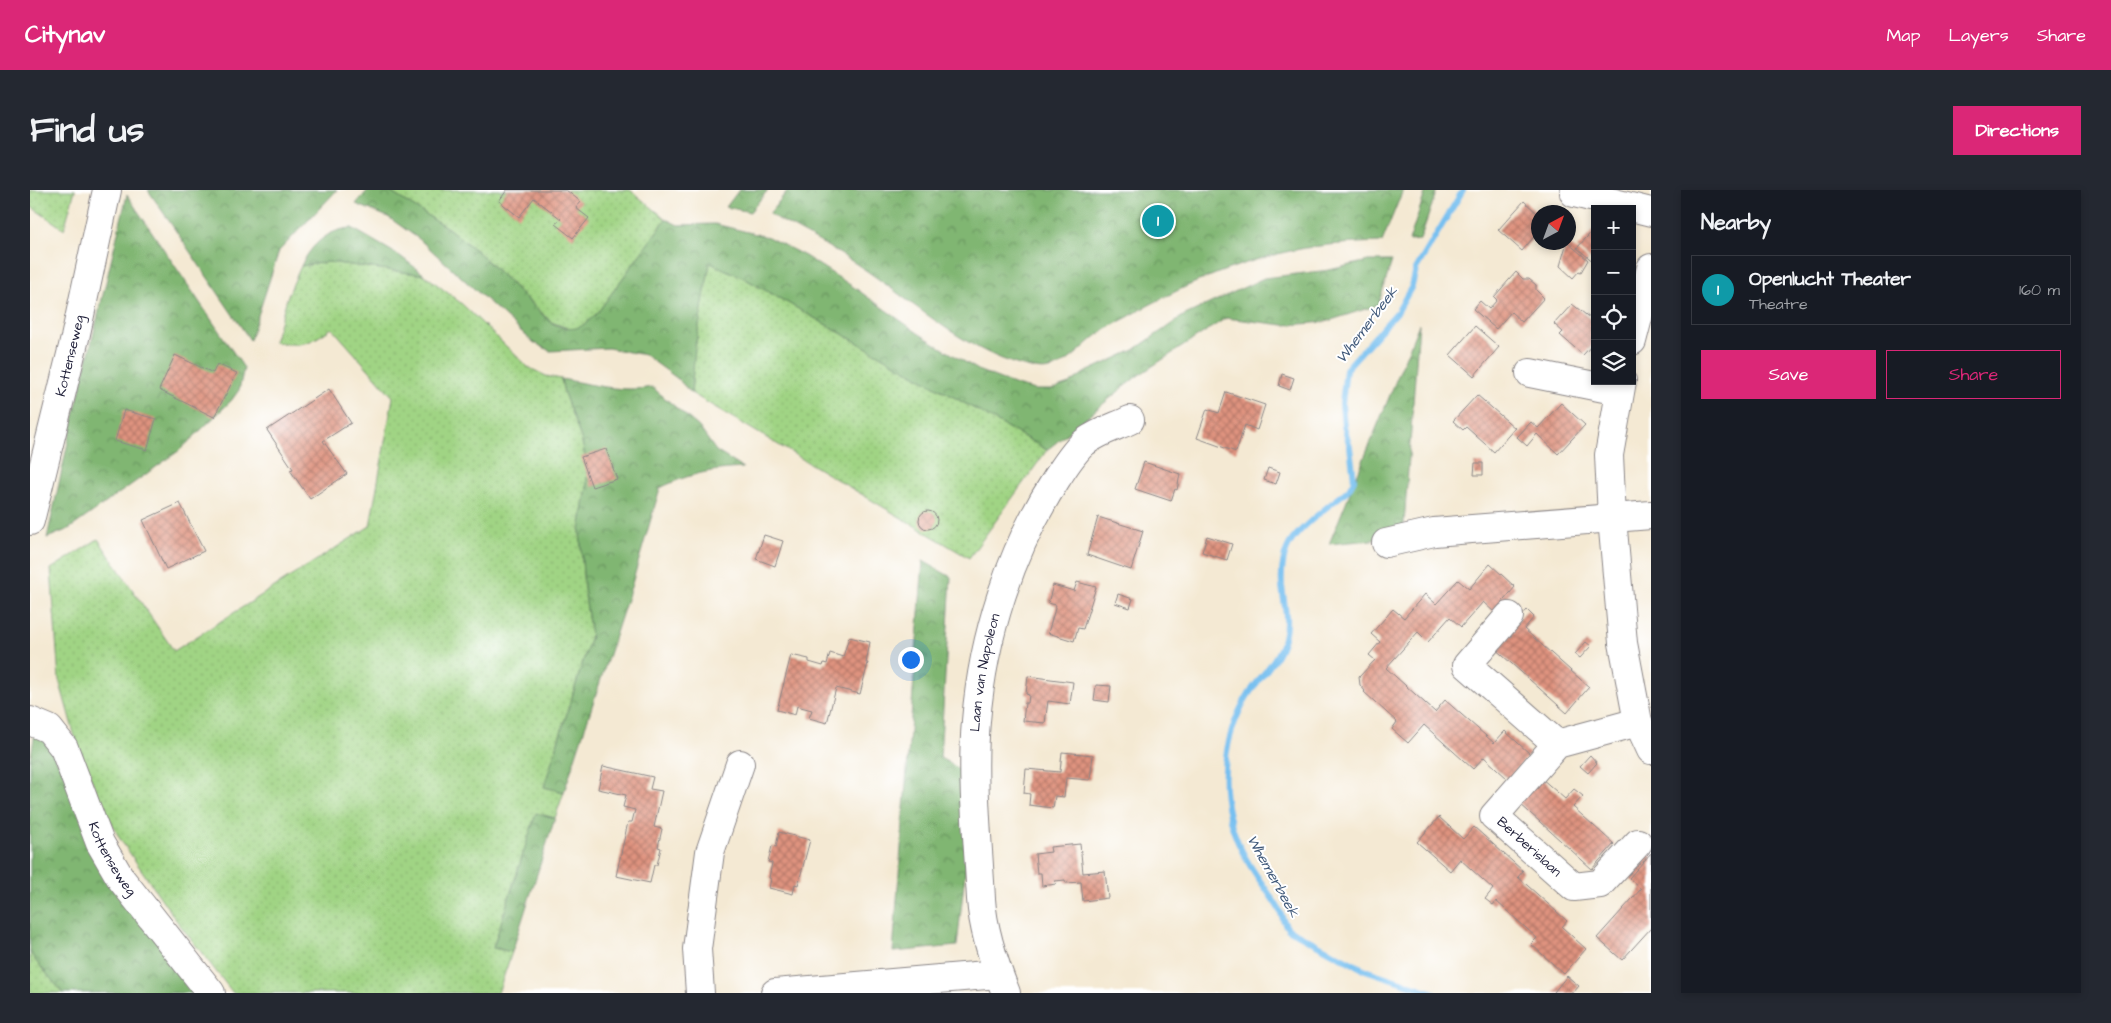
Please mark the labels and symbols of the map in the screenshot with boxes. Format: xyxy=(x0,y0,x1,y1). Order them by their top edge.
pin: 1 xyxy=(1142,202,1174,240)
north arrow xyxy=(1531,205,1576,250)
water label: Whemerbeek xyxy=(1331,281,1403,368)
street label: Kottenseweg xyxy=(51,313,90,399)
street label: Laan van Napoleon xyxy=(965,611,1005,732)
your location xyxy=(898,647,924,673)
street label: Berberislaan xyxy=(1492,812,1566,882)
street label: Kottenseweg xyxy=(83,819,141,900)
water label: Whemerbeek xyxy=(1242,831,1305,922)

